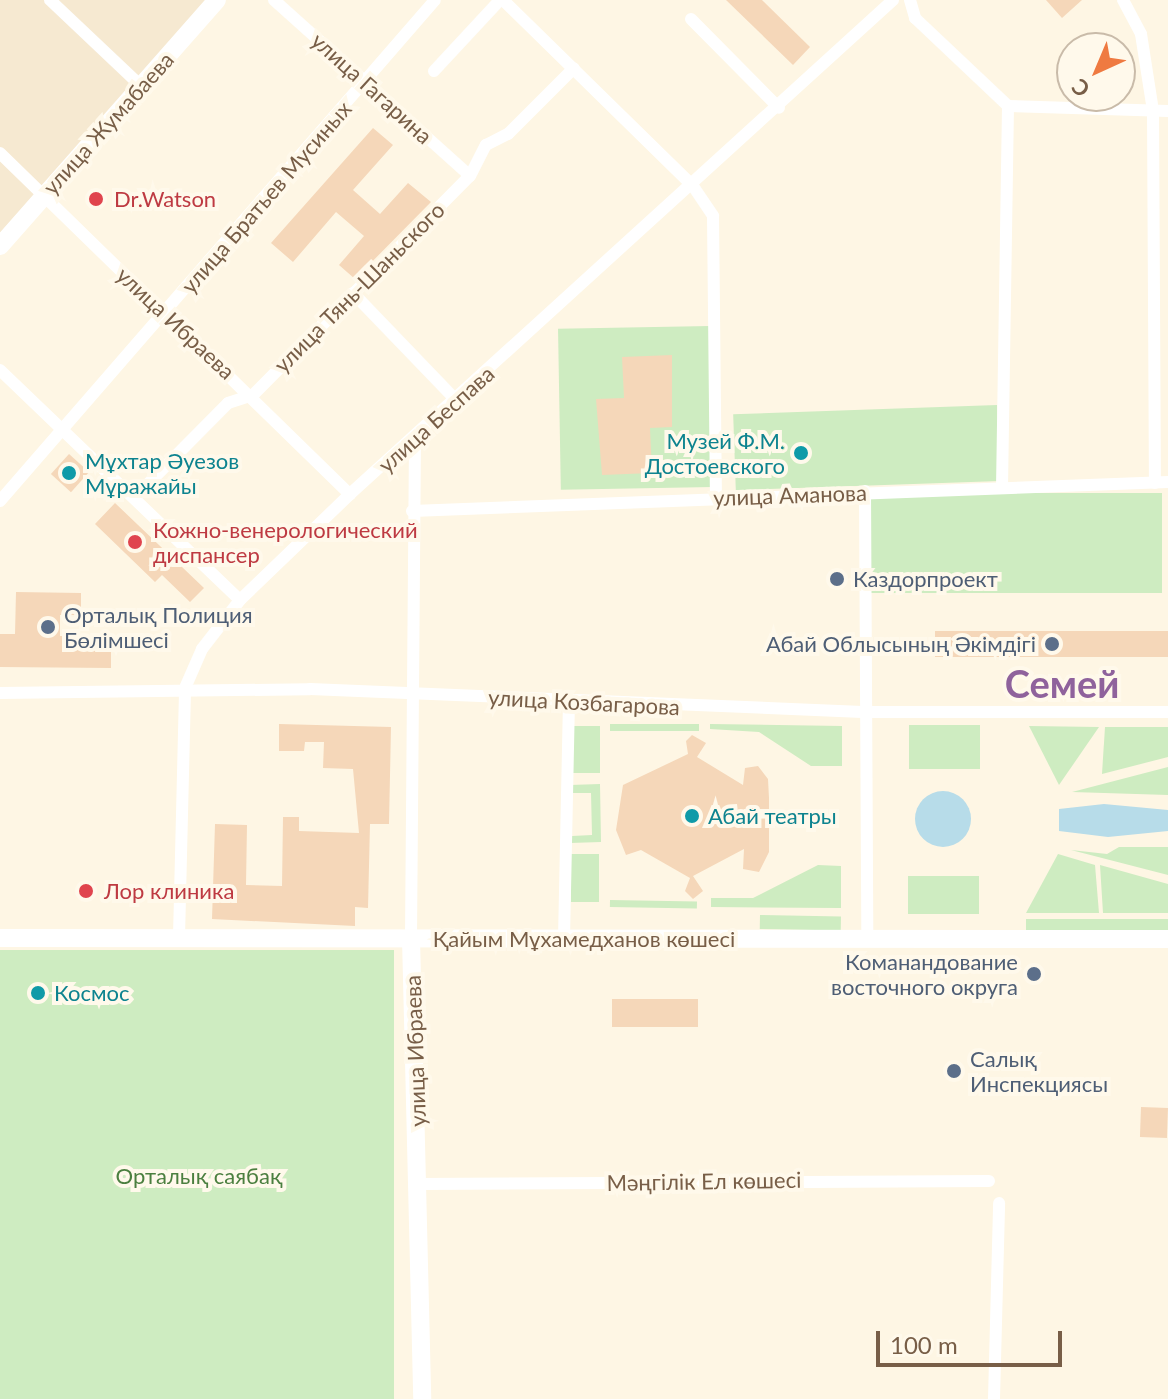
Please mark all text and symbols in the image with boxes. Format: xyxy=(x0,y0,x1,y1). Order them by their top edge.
street label: улица Гагарина xyxy=(306,27,438,149)
north arrow xyxy=(1056,32,1136,112)
street label: улица Жумабаева xyxy=(37,46,179,200)
text: С xyxy=(1066,73,1095,103)
street label: улица Братьев Мусиных xyxy=(175,96,357,298)
place label: Dr.Watson xyxy=(114,186,216,212)
marker: Dr.Watson xyxy=(85,188,107,210)
street label: улица Тянь-Шаньского xyxy=(268,196,450,378)
street label: улица Ибраева xyxy=(111,262,241,384)
street label: улица Беспава xyxy=(373,360,499,478)
place label: Музей Ф.М. Достоевского xyxy=(645,427,785,478)
marker: Музей Ф.М. Достоевского xyxy=(792,444,810,462)
place label: Мұхтар Әуезов Мұражайы xyxy=(85,447,239,498)
marker: Мұхтар Әуезов Мұражайы xyxy=(60,464,78,482)
street label: улица Аманова xyxy=(713,479,867,511)
place label: Кожно-венерологический диспансер xyxy=(153,516,418,568)
marker: Кожно-венерологический диспансер xyxy=(124,531,146,553)
place label: Каздорпроект xyxy=(853,566,998,592)
marker: Каздорпроект xyxy=(828,570,846,588)
place label: Орталық Полиция Бөлімшесі xyxy=(64,601,253,652)
marker: Орталық Полиция Бөлімшесі xyxy=(39,618,57,636)
place label: Абай Облысының Әкімдігі xyxy=(766,631,1036,657)
marker: Абай Облысының Әкімдігі xyxy=(1043,635,1061,653)
district label: Семей xyxy=(1005,661,1119,707)
street label: улица Козбагарова xyxy=(487,684,681,720)
place label: Абай театры xyxy=(708,803,837,829)
marker: Абай театры xyxy=(683,807,701,825)
place label: Лор клиника xyxy=(104,878,234,904)
marker: Лор клиника xyxy=(75,880,97,902)
street label: Қайым Мұхамедханов көшесі xyxy=(433,926,735,952)
place label: Команандование восточного округа xyxy=(831,948,1018,1000)
marker: Команандование восточного округа xyxy=(1025,965,1043,983)
street label: улица Ибраева xyxy=(399,975,431,1127)
place label: Космос xyxy=(54,980,129,1006)
marker: Космос xyxy=(29,984,47,1002)
place label: Салық Инспекциясы xyxy=(970,1045,1108,1096)
marker: Салық Инспекциясы xyxy=(945,1062,963,1080)
park label: Орталық саябақ xyxy=(116,1163,282,1189)
street label: Мәңгілік Ел көшесі xyxy=(606,1166,802,1196)
scale bar xyxy=(880,1315,1066,1365)
text: 100 m xyxy=(890,1330,958,1359)

